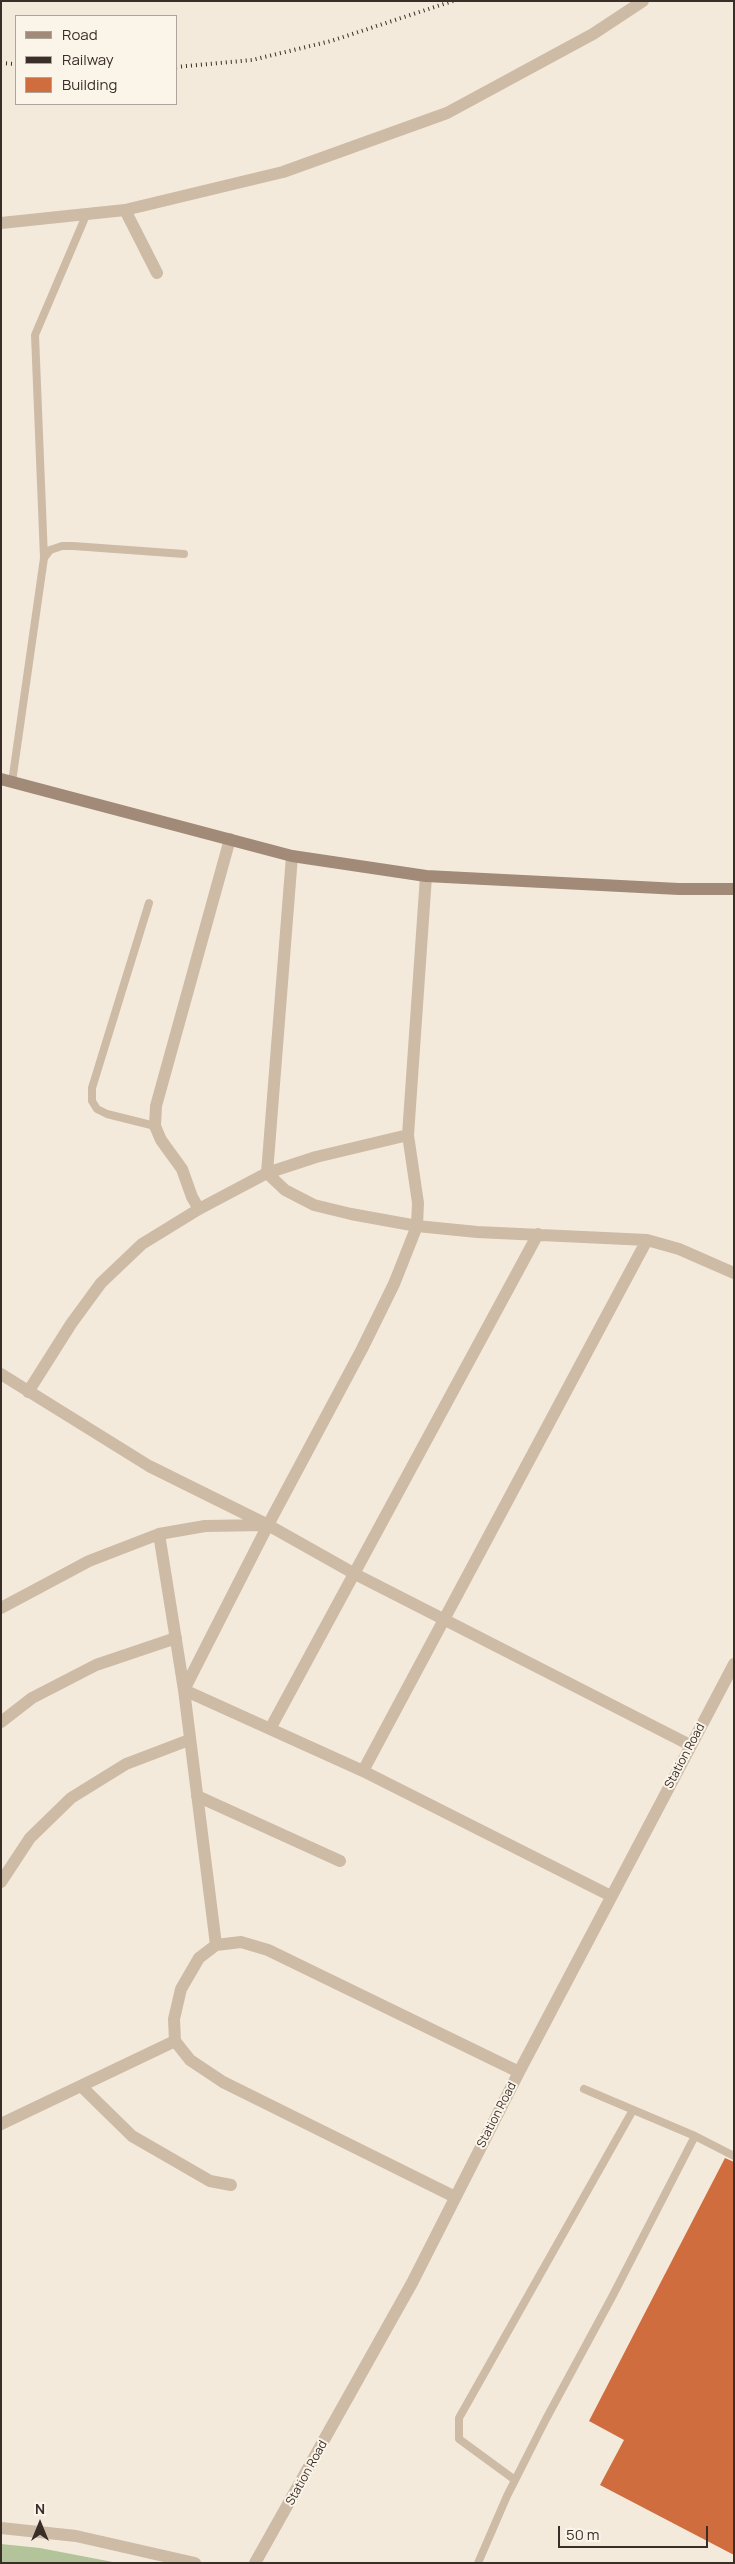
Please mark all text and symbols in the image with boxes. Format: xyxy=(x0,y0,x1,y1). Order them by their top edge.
legend xyxy=(15,15,178,105)
text: Road xyxy=(62,24,98,45)
text: Railway xyxy=(62,49,114,70)
text: Building xyxy=(62,74,117,95)
street label: Station Road xyxy=(662,1721,708,1791)
street label: Station Road xyxy=(474,2080,520,2150)
street label: Station Road xyxy=(283,2438,331,2508)
north arrow xyxy=(15,2499,65,2549)
text: N xyxy=(35,2499,45,2518)
scale bar xyxy=(560,2516,710,2548)
text: 50 m xyxy=(566,2524,600,2545)

